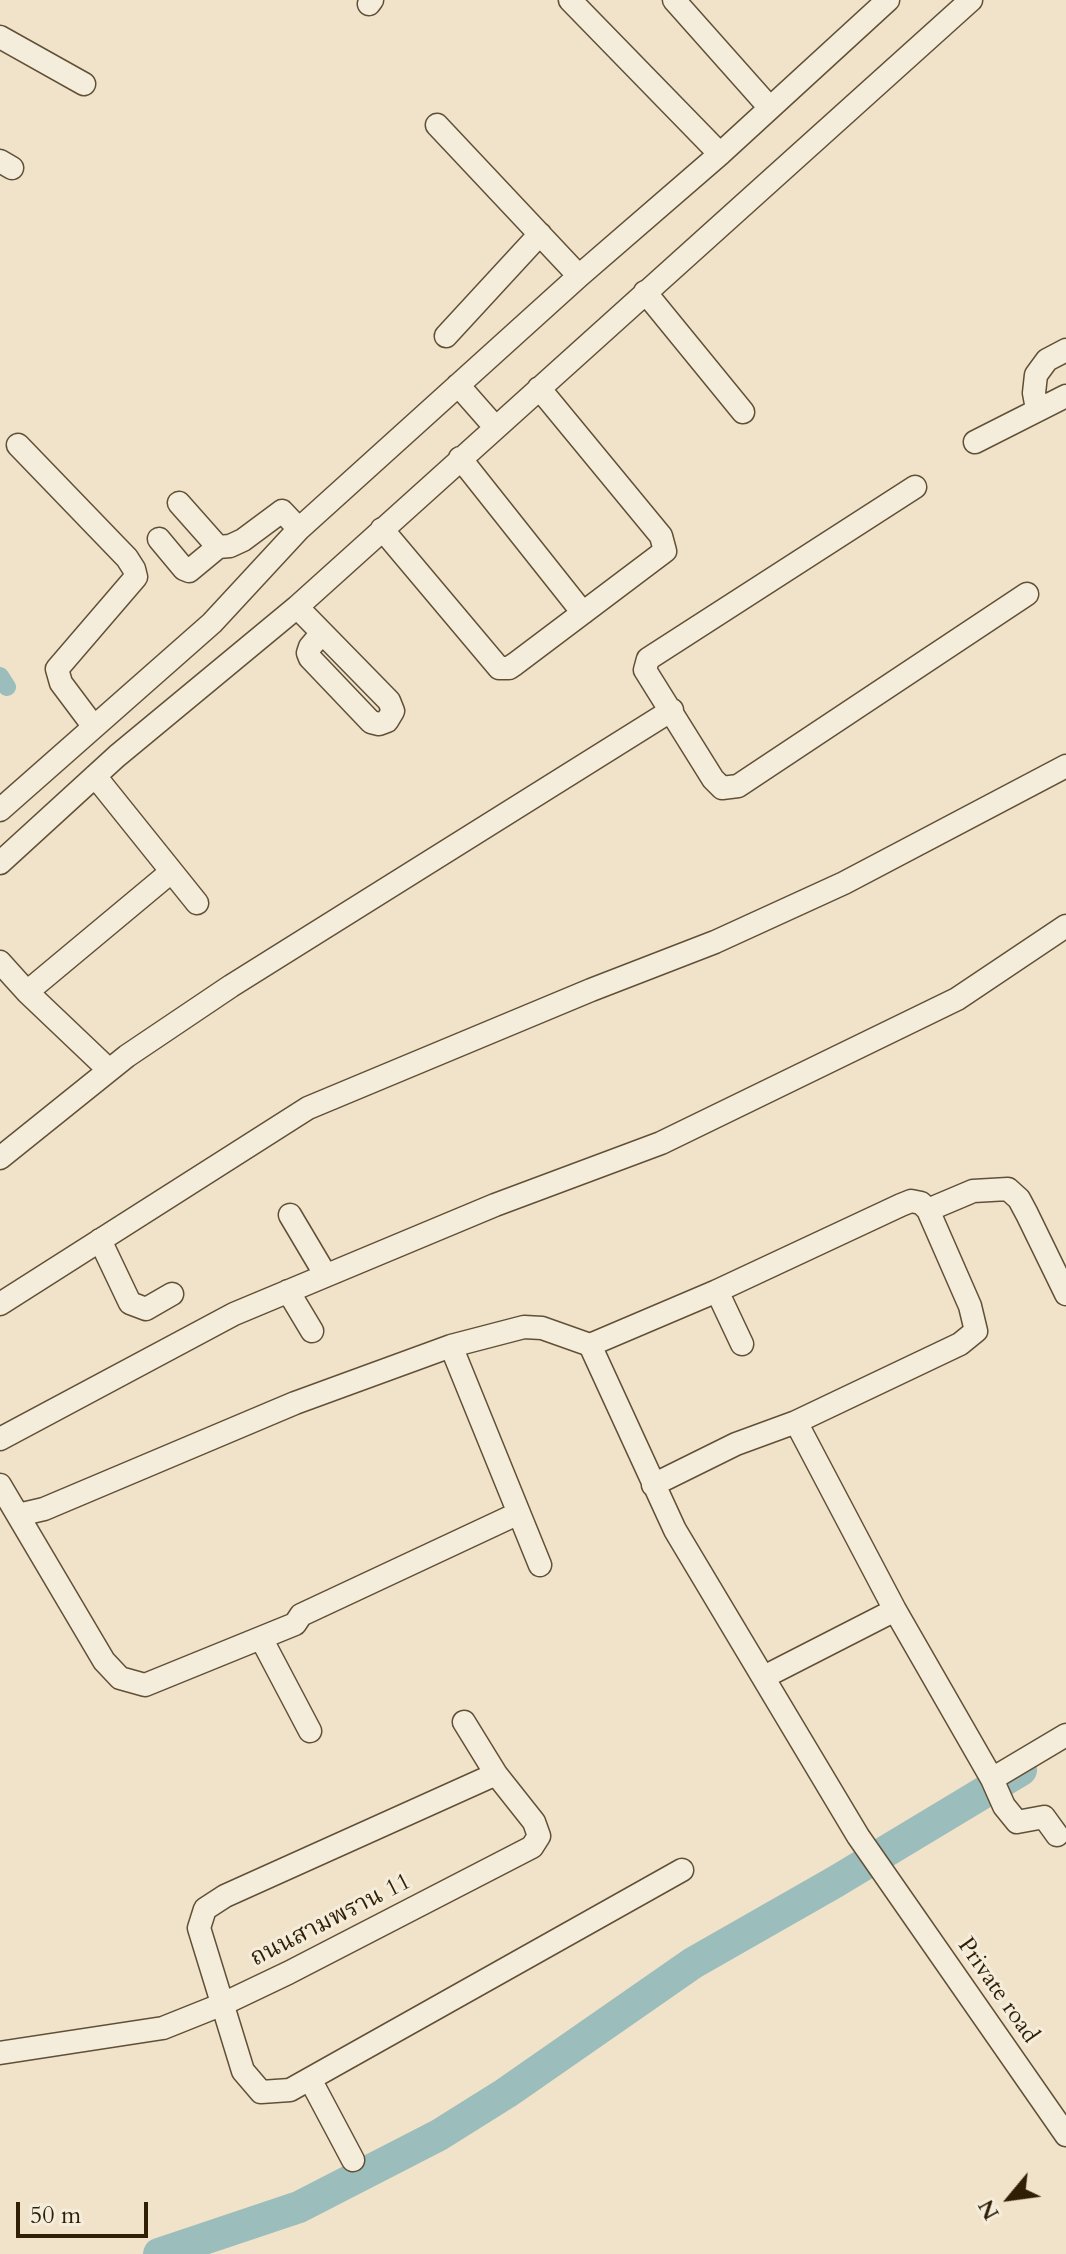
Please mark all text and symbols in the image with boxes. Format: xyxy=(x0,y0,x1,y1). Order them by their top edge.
street label: ถนนสามพราน 11 xyxy=(246,1868,416,1974)
street label: Private road xyxy=(950,1933,1044,2049)
north arrow xyxy=(970,2158,1050,2238)
scale bar xyxy=(20,2186,152,2236)
text: N xyxy=(971,2194,1007,2225)
text: 50 m xyxy=(30,2199,81,2232)

